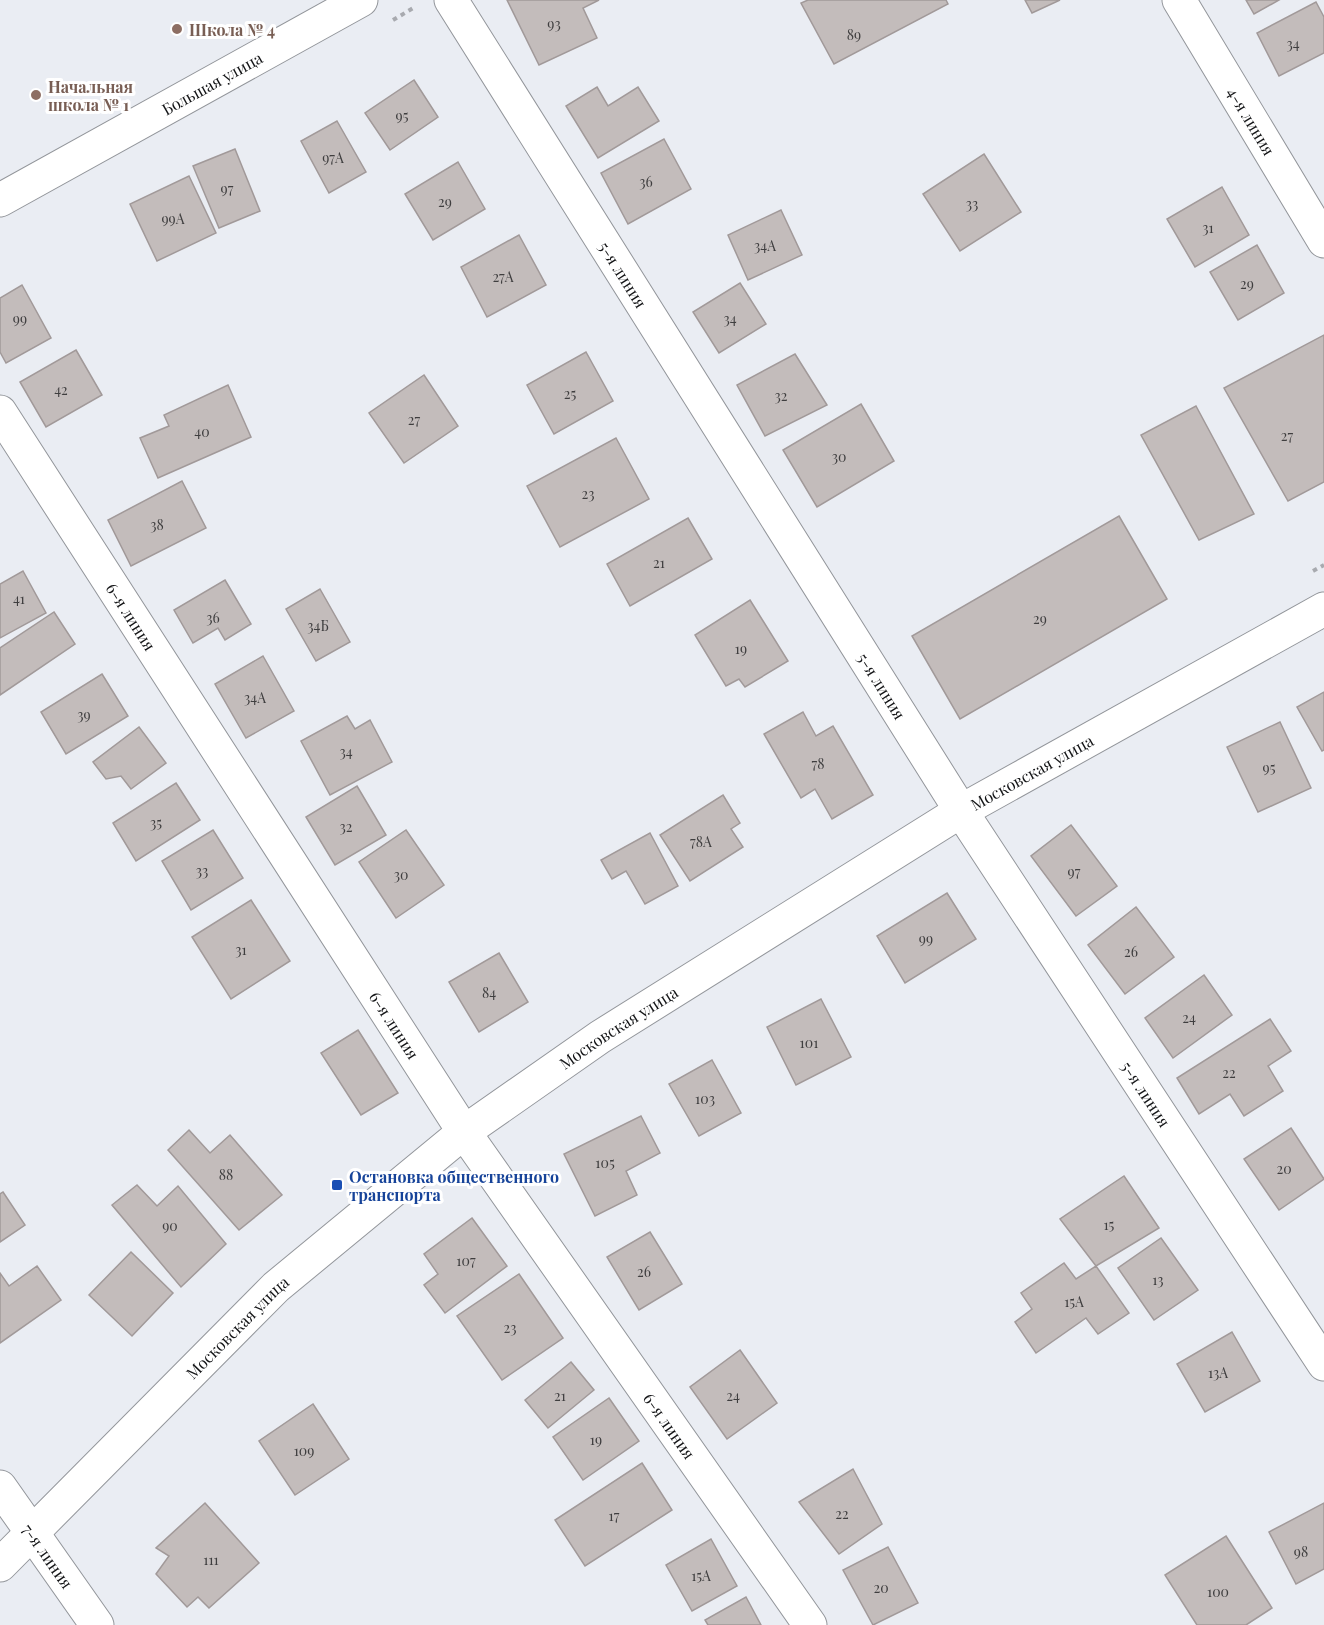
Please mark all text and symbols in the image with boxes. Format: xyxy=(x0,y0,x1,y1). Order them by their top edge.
house number: 93 xyxy=(547,14,561,33)
place label: Школа № 4 xyxy=(189,19,275,40)
marker: Школа № 4 xyxy=(170,22,184,36)
house number: 89 xyxy=(847,25,861,44)
house number: 34 xyxy=(1286,34,1300,53)
street label: Большая улица xyxy=(158,46,266,119)
place label: Начальная школа № 1 xyxy=(48,76,133,115)
street label: 4-я линия xyxy=(1223,83,1280,159)
marker: Начальная школа № 1 xyxy=(29,88,43,102)
house number: 95 xyxy=(396,106,409,125)
house number: 97А xyxy=(322,148,344,167)
house number: 36 xyxy=(639,172,653,191)
house number: 97 xyxy=(221,179,234,198)
house number: 29 xyxy=(438,192,452,211)
house number: 33 xyxy=(966,194,978,213)
house number: 99А xyxy=(161,209,185,228)
house number: 31 xyxy=(1202,218,1214,237)
house number: 34А xyxy=(754,236,776,255)
street label: 5-я линия xyxy=(595,237,652,312)
house number: 27А xyxy=(492,267,514,286)
house number: 29 xyxy=(1240,274,1254,293)
house number: 99 xyxy=(13,309,27,328)
house number: 34 xyxy=(723,309,737,328)
house number: 42 xyxy=(54,380,68,399)
house number: 25 xyxy=(564,384,576,403)
house number: 32 xyxy=(774,386,788,405)
house number: 27 xyxy=(408,410,421,429)
house number: 40 xyxy=(194,422,210,441)
house number: 27 xyxy=(1281,426,1294,445)
house number: 30 xyxy=(832,447,846,466)
house number: 23 xyxy=(581,484,595,503)
house number: 38 xyxy=(150,515,164,534)
house number: 21 xyxy=(653,553,665,572)
street label: 6-я линия xyxy=(102,579,161,654)
house number: 41 xyxy=(13,589,25,608)
house number: 36 xyxy=(206,608,220,627)
house number: 29 xyxy=(1033,609,1047,628)
house number: 34Б xyxy=(307,616,329,635)
house number: 19 xyxy=(735,639,747,658)
street label: 5-я линия xyxy=(853,648,911,723)
house number: 34А xyxy=(244,688,266,707)
house number: 39 xyxy=(77,705,91,724)
street label: Московская улица xyxy=(966,729,1097,814)
house number: 34 xyxy=(339,742,353,761)
house number: 78 xyxy=(812,754,824,773)
house number: 95 xyxy=(1263,758,1276,777)
house number: 35 xyxy=(150,813,162,832)
house number: 32 xyxy=(339,817,353,836)
house number: 78А xyxy=(690,832,712,851)
house number: 33 xyxy=(196,861,208,880)
house number: 97 xyxy=(1068,862,1081,881)
house number: 30 xyxy=(394,865,408,884)
house number: 99 xyxy=(919,929,933,948)
house number: 31 xyxy=(235,940,247,959)
house number: 26 xyxy=(1124,942,1138,961)
street label: Московская улица xyxy=(555,981,681,1073)
house number: 84 xyxy=(482,983,496,1002)
street label: 6-я линия xyxy=(365,987,425,1063)
house number: 24 xyxy=(1182,1008,1196,1027)
house number: 101 xyxy=(800,1033,818,1052)
street label: 5-я линия xyxy=(1117,1057,1176,1131)
house number: 22 xyxy=(1222,1063,1236,1082)
house number: 103 xyxy=(695,1089,715,1108)
house number: 105 xyxy=(595,1153,615,1172)
house number: 20 xyxy=(1276,1159,1292,1178)
house number: 88 xyxy=(219,1165,233,1184)
place label: Остановка общественного транспорта xyxy=(349,1166,559,1205)
marker: Остановка общественного транспорта xyxy=(330,1178,344,1192)
house number: 15 xyxy=(1104,1215,1115,1234)
house number: 90 xyxy=(162,1216,178,1235)
house number: 107 xyxy=(456,1251,476,1270)
house number: 26 xyxy=(637,1262,651,1281)
house number: 13 xyxy=(1152,1270,1164,1289)
street label: Московская улица xyxy=(181,1271,293,1383)
house number: 15А xyxy=(1064,1292,1084,1311)
house number: 23 xyxy=(503,1318,517,1337)
house number: 13А xyxy=(1208,1363,1228,1382)
house number: 21 xyxy=(554,1386,566,1405)
house number: 24 xyxy=(726,1386,740,1405)
street label: 6-я линия xyxy=(639,1388,701,1463)
house number: 19 xyxy=(590,1430,602,1449)
house number: 109 xyxy=(294,1441,314,1460)
house number: 22 xyxy=(835,1504,849,1523)
house number: 17 xyxy=(609,1506,620,1525)
street label: 7-я линия xyxy=(18,1519,78,1592)
house number: 98 xyxy=(1294,1542,1308,1561)
house number: 111 xyxy=(203,1550,219,1569)
house number: 15А xyxy=(691,1566,711,1585)
house number: 20 xyxy=(873,1578,889,1597)
house number: 100 xyxy=(1207,1582,1229,1601)

